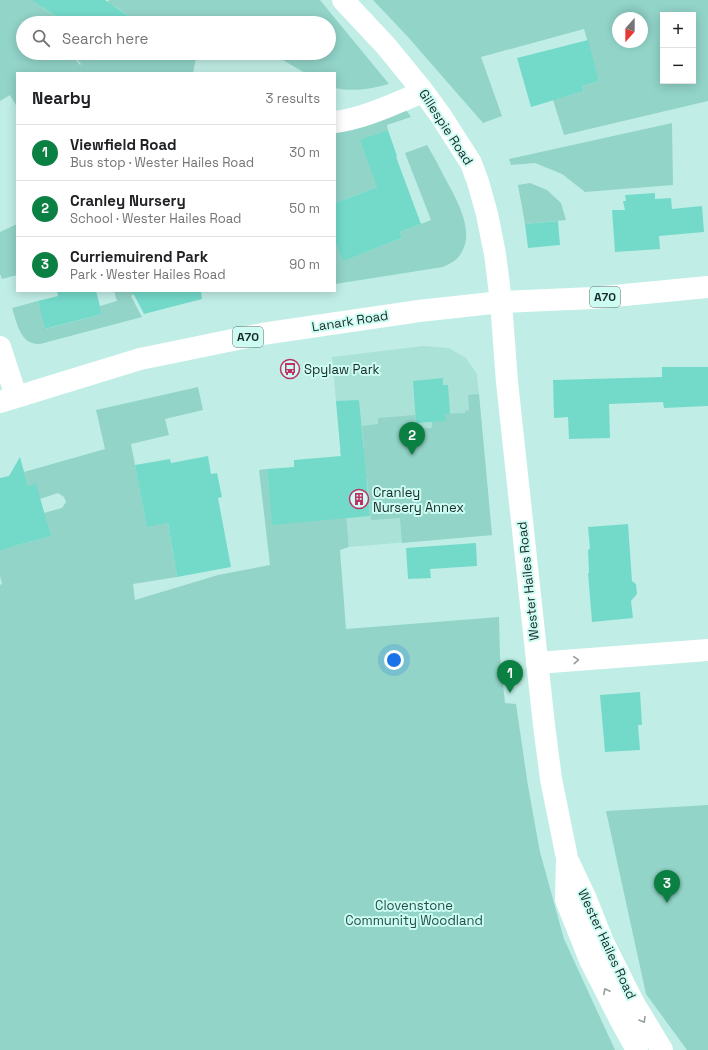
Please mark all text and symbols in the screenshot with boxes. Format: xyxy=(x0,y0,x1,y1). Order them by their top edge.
north arrow xyxy=(612,12,648,48)
map controls xyxy=(660,12,696,84)
button: + xyxy=(660,12,696,48)
search box xyxy=(16,16,336,60)
icon: search xyxy=(30,27,52,49)
text: Search here xyxy=(62,29,148,48)
button: − xyxy=(660,48,696,84)
street label: Gillespie Road xyxy=(415,86,477,168)
text: Nearby xyxy=(32,87,91,109)
text: 3 results xyxy=(266,90,320,107)
text: Viewfield Road xyxy=(70,135,177,154)
text: 1 xyxy=(42,144,48,161)
text: 30 m xyxy=(289,144,320,161)
text: Bus stop · Wester Hailes Road xyxy=(70,154,254,171)
text: Cranley Nursery xyxy=(70,191,186,210)
text: 2 xyxy=(41,200,49,217)
text: 50 m xyxy=(289,200,320,217)
text: School · Wester Hailes Road xyxy=(70,210,241,227)
text: Curriemuirend Park xyxy=(70,247,208,266)
text: 3 xyxy=(41,256,49,273)
text: 90 m xyxy=(289,256,320,273)
text: Park · Wester Hailes Road xyxy=(70,266,226,283)
road number: A70 xyxy=(590,287,620,307)
street label: Lanark Road xyxy=(311,307,389,335)
road number: A70 xyxy=(233,327,263,347)
bus stop icon: Spylaw Park xyxy=(279,358,301,380)
place label: Spylaw Park xyxy=(304,361,380,378)
pin: 2 xyxy=(399,422,425,455)
place label: Cranley Nursery Annex xyxy=(373,484,464,516)
building icon: Cranley Nursery Annex xyxy=(348,488,370,510)
street label: Wester Hailes Road xyxy=(513,521,543,641)
your location xyxy=(384,650,404,670)
one-way arrow xyxy=(573,655,579,664)
pin: 1 xyxy=(497,660,523,693)
pin: 3 xyxy=(654,870,680,903)
street label: Wester Hailes Road xyxy=(574,886,640,1002)
park label: Clovenstone Community Woodland xyxy=(345,897,483,929)
one-way arrow xyxy=(603,988,610,995)
one-way arrow xyxy=(639,1016,646,1023)

